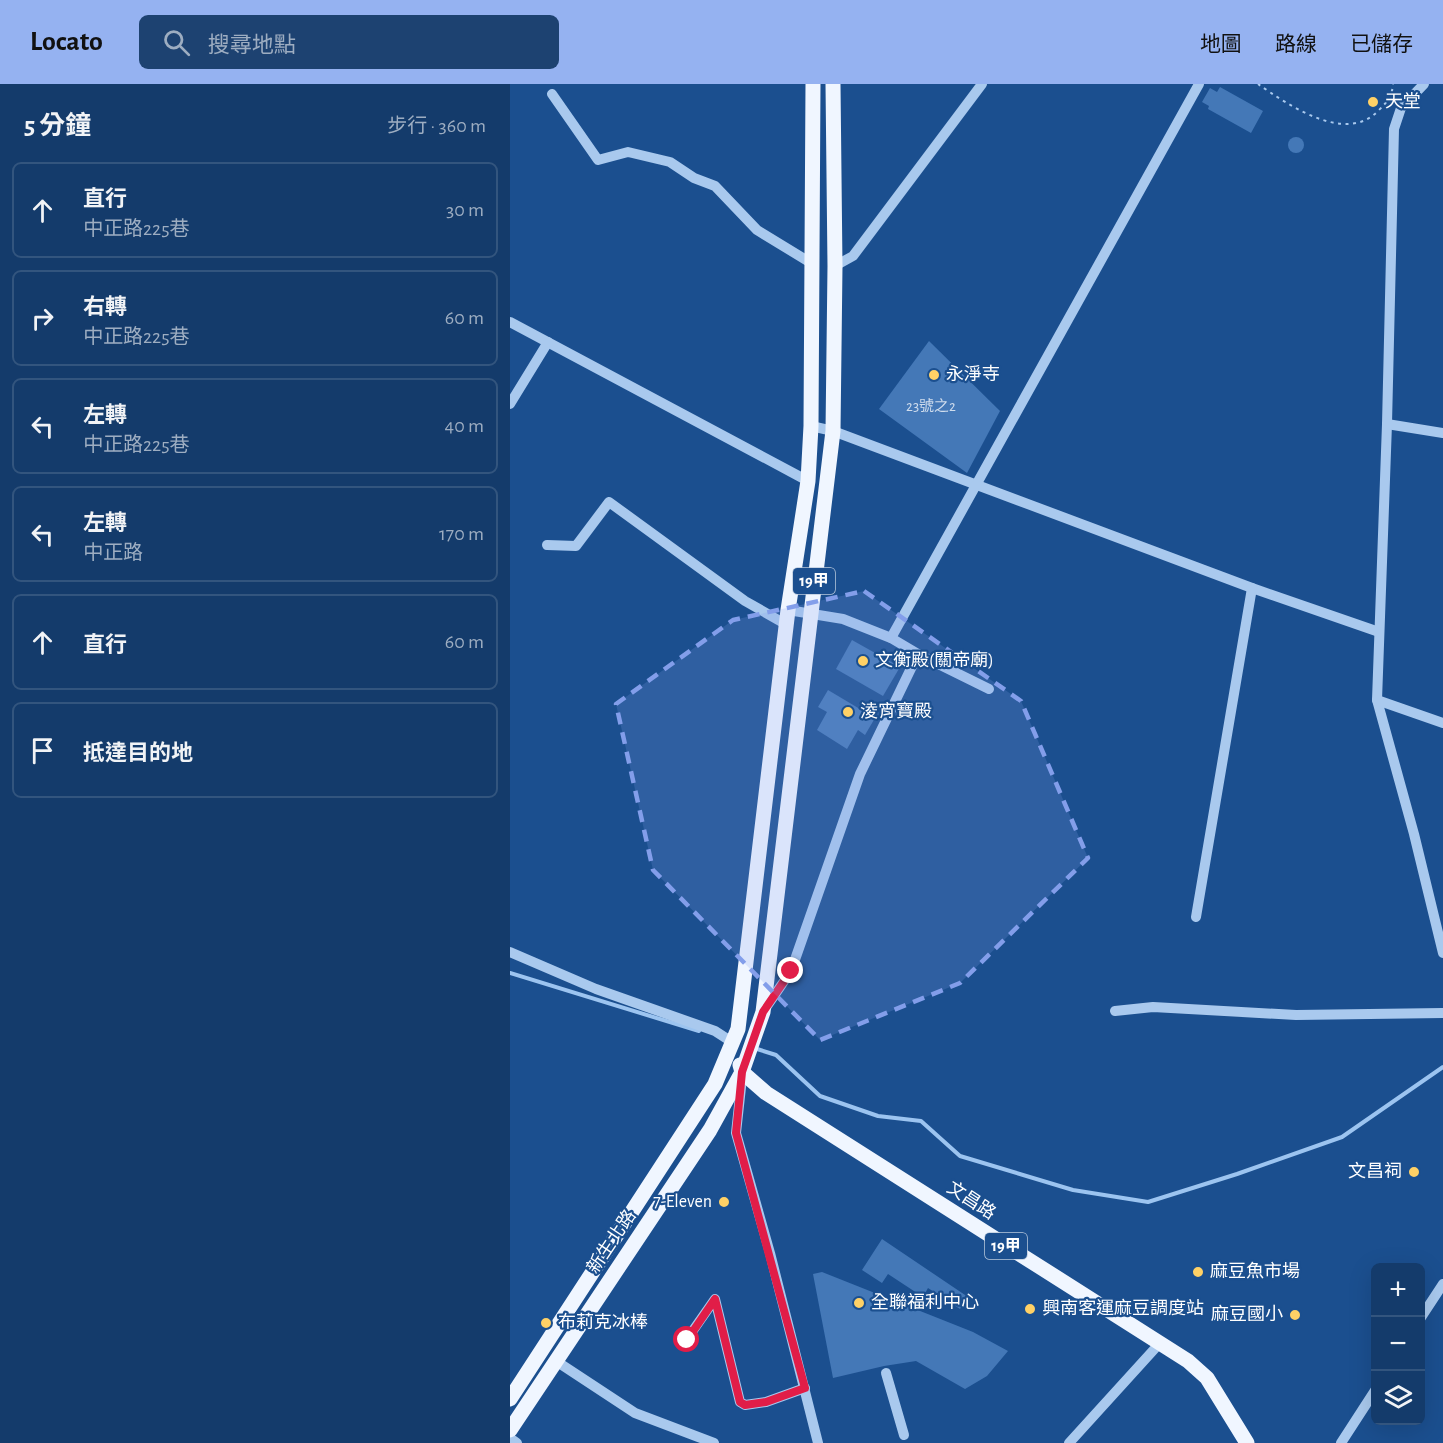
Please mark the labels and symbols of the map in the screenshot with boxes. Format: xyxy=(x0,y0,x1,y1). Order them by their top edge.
place label: 天堂 xyxy=(1385,92,1421,111)
marker: 天堂 xyxy=(1366,95,1380,109)
place label: 永淨寺 xyxy=(946,364,1000,384)
marker: 永淨寺 xyxy=(927,368,941,382)
house number: 23號之2 xyxy=(906,398,956,414)
road number: 19甲 xyxy=(793,568,835,594)
place label: 文衡殿(關帝廟) xyxy=(875,650,994,670)
marker: 文衡殿(關帝廟) xyxy=(856,654,870,668)
place label: 淩宵寶殿 xyxy=(860,701,932,721)
marker: 淩宵寶殿 xyxy=(841,705,855,719)
route end xyxy=(777,957,803,983)
place label: 文昌祠 xyxy=(1348,1161,1402,1181)
marker: 文昌祠 xyxy=(1407,1165,1421,1179)
street label: 文昌路 xyxy=(943,1177,1000,1223)
place label: 7-Eleven xyxy=(653,1193,712,1211)
marker: 7-Eleven xyxy=(717,1195,731,1209)
street label: 新生北路 xyxy=(583,1206,640,1277)
road number: 19甲 xyxy=(985,1233,1027,1259)
place label: 麻豆魚市場 xyxy=(1210,1261,1300,1281)
marker: 麻豆魚市場 xyxy=(1191,1265,1205,1279)
place label: 全聯福利中心 xyxy=(871,1292,979,1312)
marker: 全聯福利中心 xyxy=(852,1296,866,1310)
place label: 興南客運麻豆調度站 xyxy=(1042,1298,1204,1318)
marker: 興南客運麻豆調度站 xyxy=(1023,1302,1037,1316)
place label: 麻豆國小 xyxy=(1211,1304,1283,1324)
marker: 麻豆國小 xyxy=(1288,1308,1302,1322)
place label: 布莉克冰棒 xyxy=(558,1312,648,1332)
marker: 布莉克冰棒 xyxy=(539,1316,553,1330)
route start xyxy=(673,1326,699,1352)

